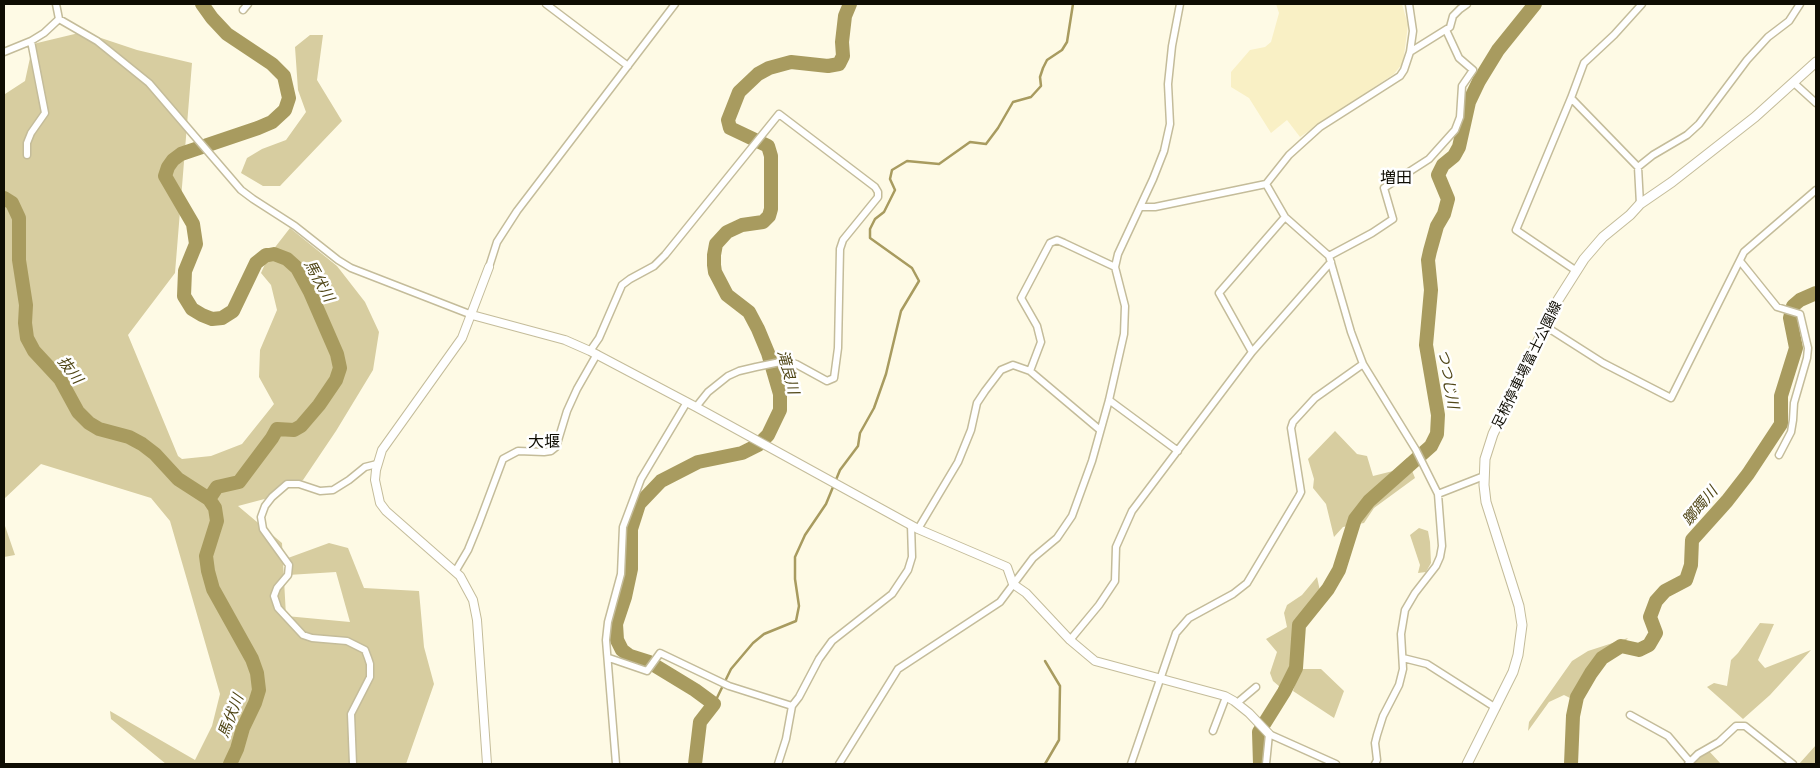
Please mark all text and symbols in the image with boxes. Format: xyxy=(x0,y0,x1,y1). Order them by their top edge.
district label: 増田 xyxy=(1380,168,1412,188)
water label: 馬伏川 xyxy=(300,257,338,305)
street label: 足柄停車場富士公園線 xyxy=(1489,298,1565,432)
water label: 滝良川 xyxy=(773,348,803,396)
water label: つつじ川 xyxy=(1434,348,1462,410)
water label: 抜川 xyxy=(54,353,86,387)
district label: 大堰 xyxy=(528,432,560,452)
water label: 躑躅川 xyxy=(1679,483,1721,529)
water label: 馬伏川 xyxy=(215,692,247,740)

